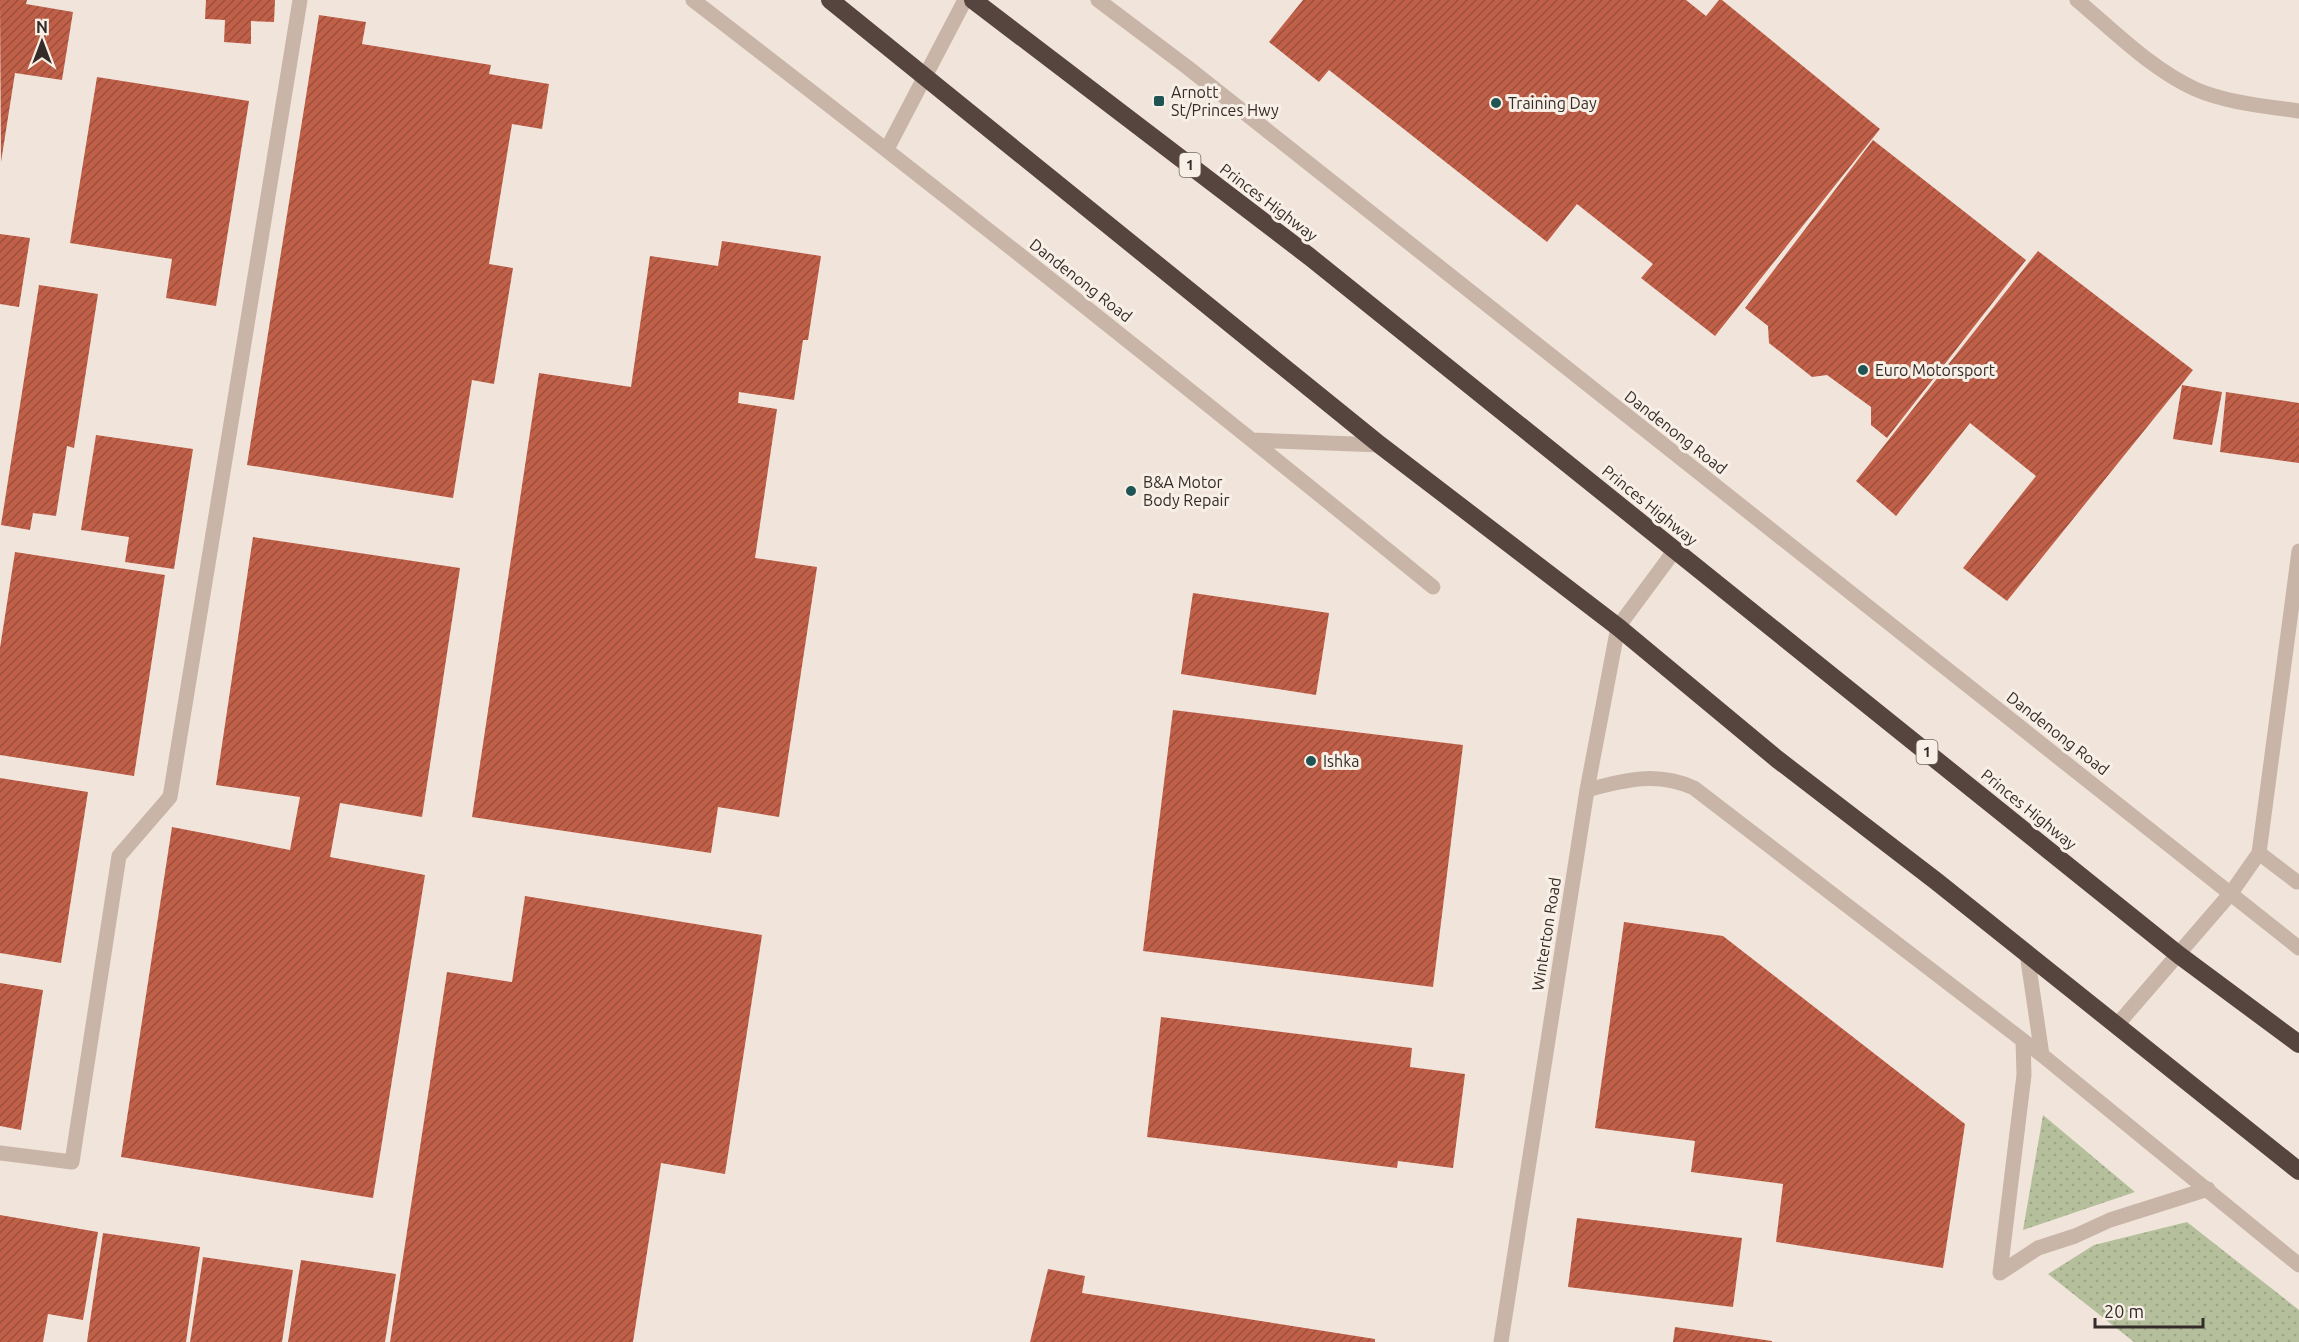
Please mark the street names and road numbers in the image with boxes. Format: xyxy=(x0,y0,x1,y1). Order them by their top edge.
road number: 1 xyxy=(1180,153,1200,177)
street label: Princes Highway xyxy=(1217,160,1321,245)
street label: Dandenong Road xyxy=(1027,235,1135,325)
street label: Dandenong Road xyxy=(1622,387,1730,477)
street label: Princes Highway xyxy=(1599,461,1701,549)
street label: Dandenong Road xyxy=(2004,688,2112,778)
road number: 1 xyxy=(1916,740,1938,764)
street label: Princes Highway xyxy=(1978,765,2080,853)
street label: Winterton Road xyxy=(1528,876,1564,992)

